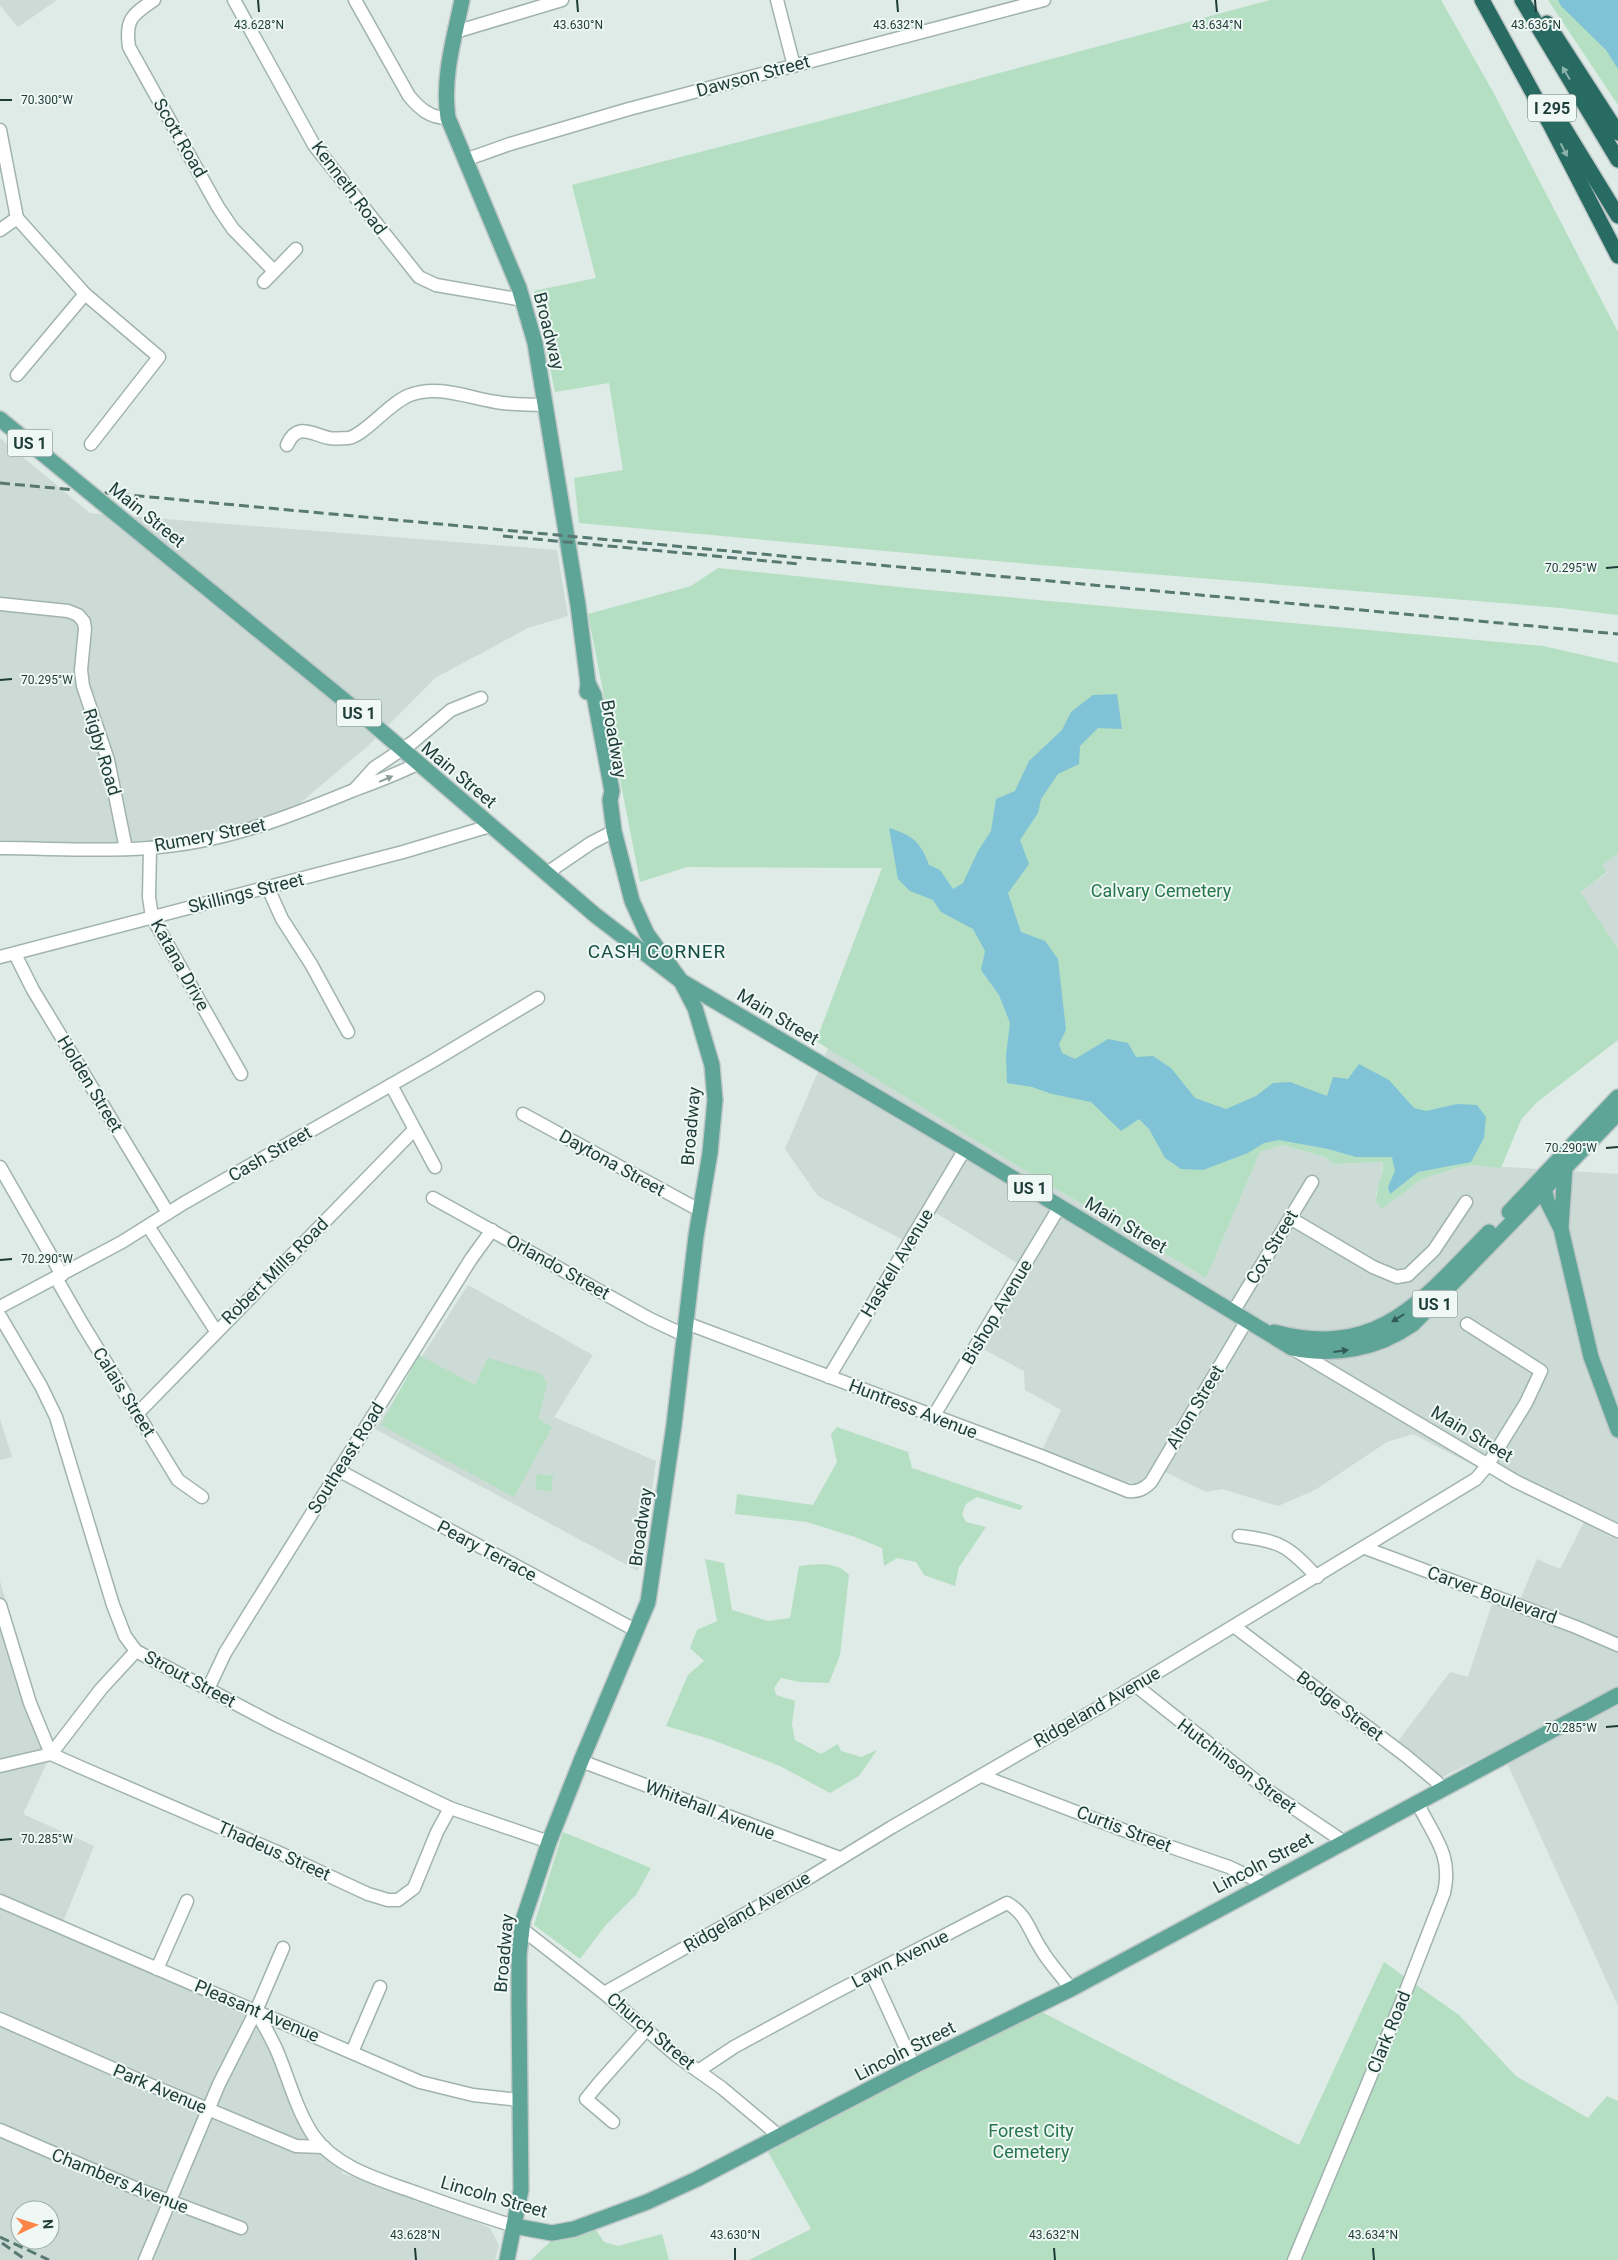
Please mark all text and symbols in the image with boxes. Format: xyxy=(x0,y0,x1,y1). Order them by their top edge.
text: 43.628°N xyxy=(234,18,284,32)
text: 43.630°N xyxy=(553,18,603,32)
text: 43.632°N xyxy=(873,18,923,32)
text: 43.634°N xyxy=(1192,18,1242,32)
text: 43.636°N xyxy=(1511,18,1561,32)
street label: Dawson Street xyxy=(694,50,812,101)
one-way arrow xyxy=(1561,67,1570,80)
text: 70.300°W xyxy=(21,93,73,107)
street label: Scott Road xyxy=(149,94,212,181)
road number: I 295 xyxy=(1528,95,1576,122)
street label: Kenneth Road xyxy=(307,137,391,239)
one-way arrow xyxy=(1560,143,1568,158)
street label: Broadway xyxy=(530,290,569,372)
road number: US 1 xyxy=(8,429,52,456)
street label: Main Street xyxy=(105,478,190,552)
text: 70.295°W xyxy=(1545,561,1597,575)
text: 70.295°W xyxy=(21,673,73,687)
street label: Broadway xyxy=(597,698,632,780)
road number: US 1 xyxy=(336,700,382,726)
street label: Rigby Road xyxy=(79,706,126,798)
street label: Main Street xyxy=(417,737,501,812)
one-way arrow xyxy=(379,774,393,782)
street label: Rumery Street xyxy=(152,813,268,856)
street label: Skillings Street xyxy=(186,868,306,917)
park label: Calvary Cemetery xyxy=(1091,880,1232,901)
street label: Katana Drive xyxy=(147,915,214,1014)
district label: CASH CORNER xyxy=(588,940,726,963)
street label: Main Street xyxy=(734,984,823,1049)
street label: Holden Street xyxy=(53,1032,128,1136)
street label: Broadway xyxy=(677,1085,704,1166)
street label: Cash Street xyxy=(224,1121,315,1186)
street label: Daytona Street xyxy=(556,1125,669,1200)
text: 70.290°W xyxy=(1545,1141,1597,1155)
road number: US 1 xyxy=(1008,1174,1052,1202)
street label: Main Street xyxy=(1082,1192,1171,1257)
street label: Haskell Avenue xyxy=(856,1205,937,1321)
street label: Cox Street xyxy=(1241,1206,1302,1288)
street label: Robert Mills Road xyxy=(217,1213,332,1328)
street label: Orlando Street xyxy=(503,1230,614,1304)
text: 70.290°W xyxy=(21,1252,73,1266)
street label: Bishop Avenue xyxy=(957,1256,1036,1368)
road number: US 1 xyxy=(1412,1290,1458,1318)
one-way arrow xyxy=(1392,1313,1405,1322)
street label: Calais Street xyxy=(89,1343,160,1440)
one-way arrow xyxy=(1333,1347,1349,1355)
street label: Alton Street xyxy=(1161,1361,1228,1452)
street label: Huntress Avenue xyxy=(846,1374,980,1443)
street label: Southeast Road xyxy=(303,1398,388,1517)
street label: Main Street xyxy=(1428,1401,1517,1466)
street label: Broadway xyxy=(625,1486,656,1568)
street label: Peary Terrace xyxy=(434,1516,541,1586)
street label: Carver Boulevard xyxy=(1425,1561,1560,1628)
street label: Strout Street xyxy=(141,1646,240,1711)
street label: Ridgeland Avenue xyxy=(1030,1662,1164,1751)
street label: Bodge Street xyxy=(1293,1666,1388,1745)
street label: Hutchinson Street xyxy=(1174,1714,1301,1817)
text: 70.285°W xyxy=(1545,1721,1597,1735)
street label: Whitehall Avenue xyxy=(642,1775,778,1844)
street label: Curtis Street xyxy=(1074,1801,1175,1856)
street label: Thadeus Street xyxy=(215,1816,334,1885)
street label: Lincoln Street xyxy=(1209,1827,1316,1898)
text: 70.285°W xyxy=(21,1832,73,1846)
street label: Ridgeland Avenue xyxy=(680,1867,814,1956)
street label: Broadway xyxy=(490,1912,517,1993)
street label: Lawn Avenue xyxy=(848,1925,952,1992)
street label: Pleasant Avenue xyxy=(192,1975,323,2046)
street label: Church Street xyxy=(603,1988,700,2074)
street label: Clark Road xyxy=(1363,1988,1415,2076)
street label: Lincoln Street xyxy=(851,2016,959,2085)
street label: Park Avenue xyxy=(110,2059,210,2118)
park label: Forest City Cemetery xyxy=(988,2120,1074,2162)
street label: Chambers Avenue xyxy=(49,2144,192,2218)
street label: Lincoln Street xyxy=(438,2171,550,2222)
north arrow xyxy=(10,2200,60,2250)
text: N xyxy=(40,2219,56,2230)
text: 43.628°N xyxy=(390,2228,440,2242)
text: 43.630°N xyxy=(710,2228,760,2242)
text: 43.632°N xyxy=(1029,2228,1079,2242)
text: 43.634°N xyxy=(1348,2228,1398,2242)

